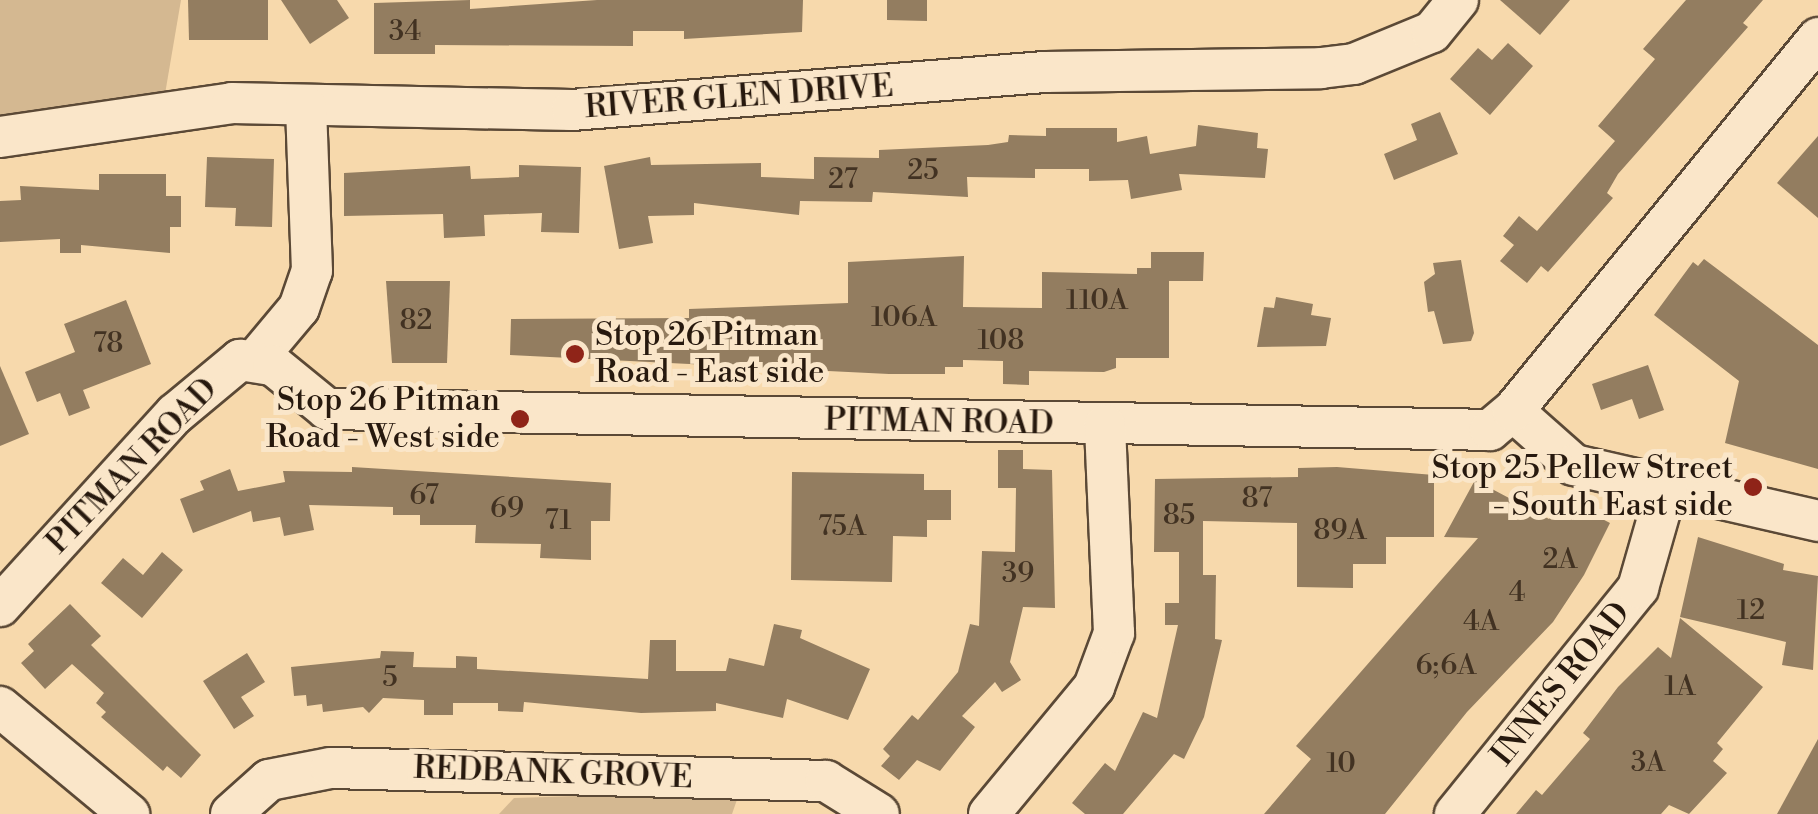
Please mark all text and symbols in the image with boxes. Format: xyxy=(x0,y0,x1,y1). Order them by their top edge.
house number: 34 xyxy=(389,15,421,49)
street label: RIVER GLEN DRIVE xyxy=(583,67,895,127)
house number: 25 xyxy=(907,154,939,188)
house number: 27 xyxy=(828,163,858,197)
house number: 110A xyxy=(1066,284,1128,318)
house number: 106A xyxy=(871,301,937,335)
house number: 82 xyxy=(399,304,433,338)
place label: Stop 26 Pitman Road - East side xyxy=(595,317,824,392)
house number: 108 xyxy=(978,324,1024,358)
house number: 78 xyxy=(93,327,123,361)
marker: Stop 26 Pitman Road - East side xyxy=(564,343,586,365)
street label: PITMAN ROAD xyxy=(39,370,225,562)
place label: Stop 26 Pitman Road - West side xyxy=(266,382,500,457)
street label: PITMAN ROAD xyxy=(824,401,1054,443)
marker: Stop 26 Pitman Road - West side xyxy=(509,408,531,430)
place label: Stop 25 Pellew Street - South East side xyxy=(1432,450,1733,525)
marker: Stop 25 Pellew Street - South East side xyxy=(1742,476,1764,498)
house number: 67 xyxy=(409,479,439,513)
house number: 87 xyxy=(1242,482,1272,516)
house number: 69 xyxy=(490,492,524,526)
house number: 85 xyxy=(1163,499,1195,533)
house number: 71 xyxy=(544,504,572,538)
house number: 75A xyxy=(818,510,866,544)
house number: 89A xyxy=(1313,514,1367,548)
house number: 2A xyxy=(1542,543,1578,577)
house number: 39 xyxy=(1002,557,1034,591)
house number: 4 xyxy=(1509,576,1525,610)
house number: 12 xyxy=(1737,594,1765,628)
street label: INNES ROAD xyxy=(1483,595,1639,773)
house number: 4A xyxy=(1463,605,1499,639)
house number: 6;6A xyxy=(1416,649,1476,683)
house number: 5 xyxy=(382,661,398,695)
house number: 1A xyxy=(1664,670,1696,704)
house number: 3A xyxy=(1631,746,1665,780)
house number: 10 xyxy=(1326,747,1356,781)
street label: REDBANK GROVE xyxy=(413,749,693,797)

